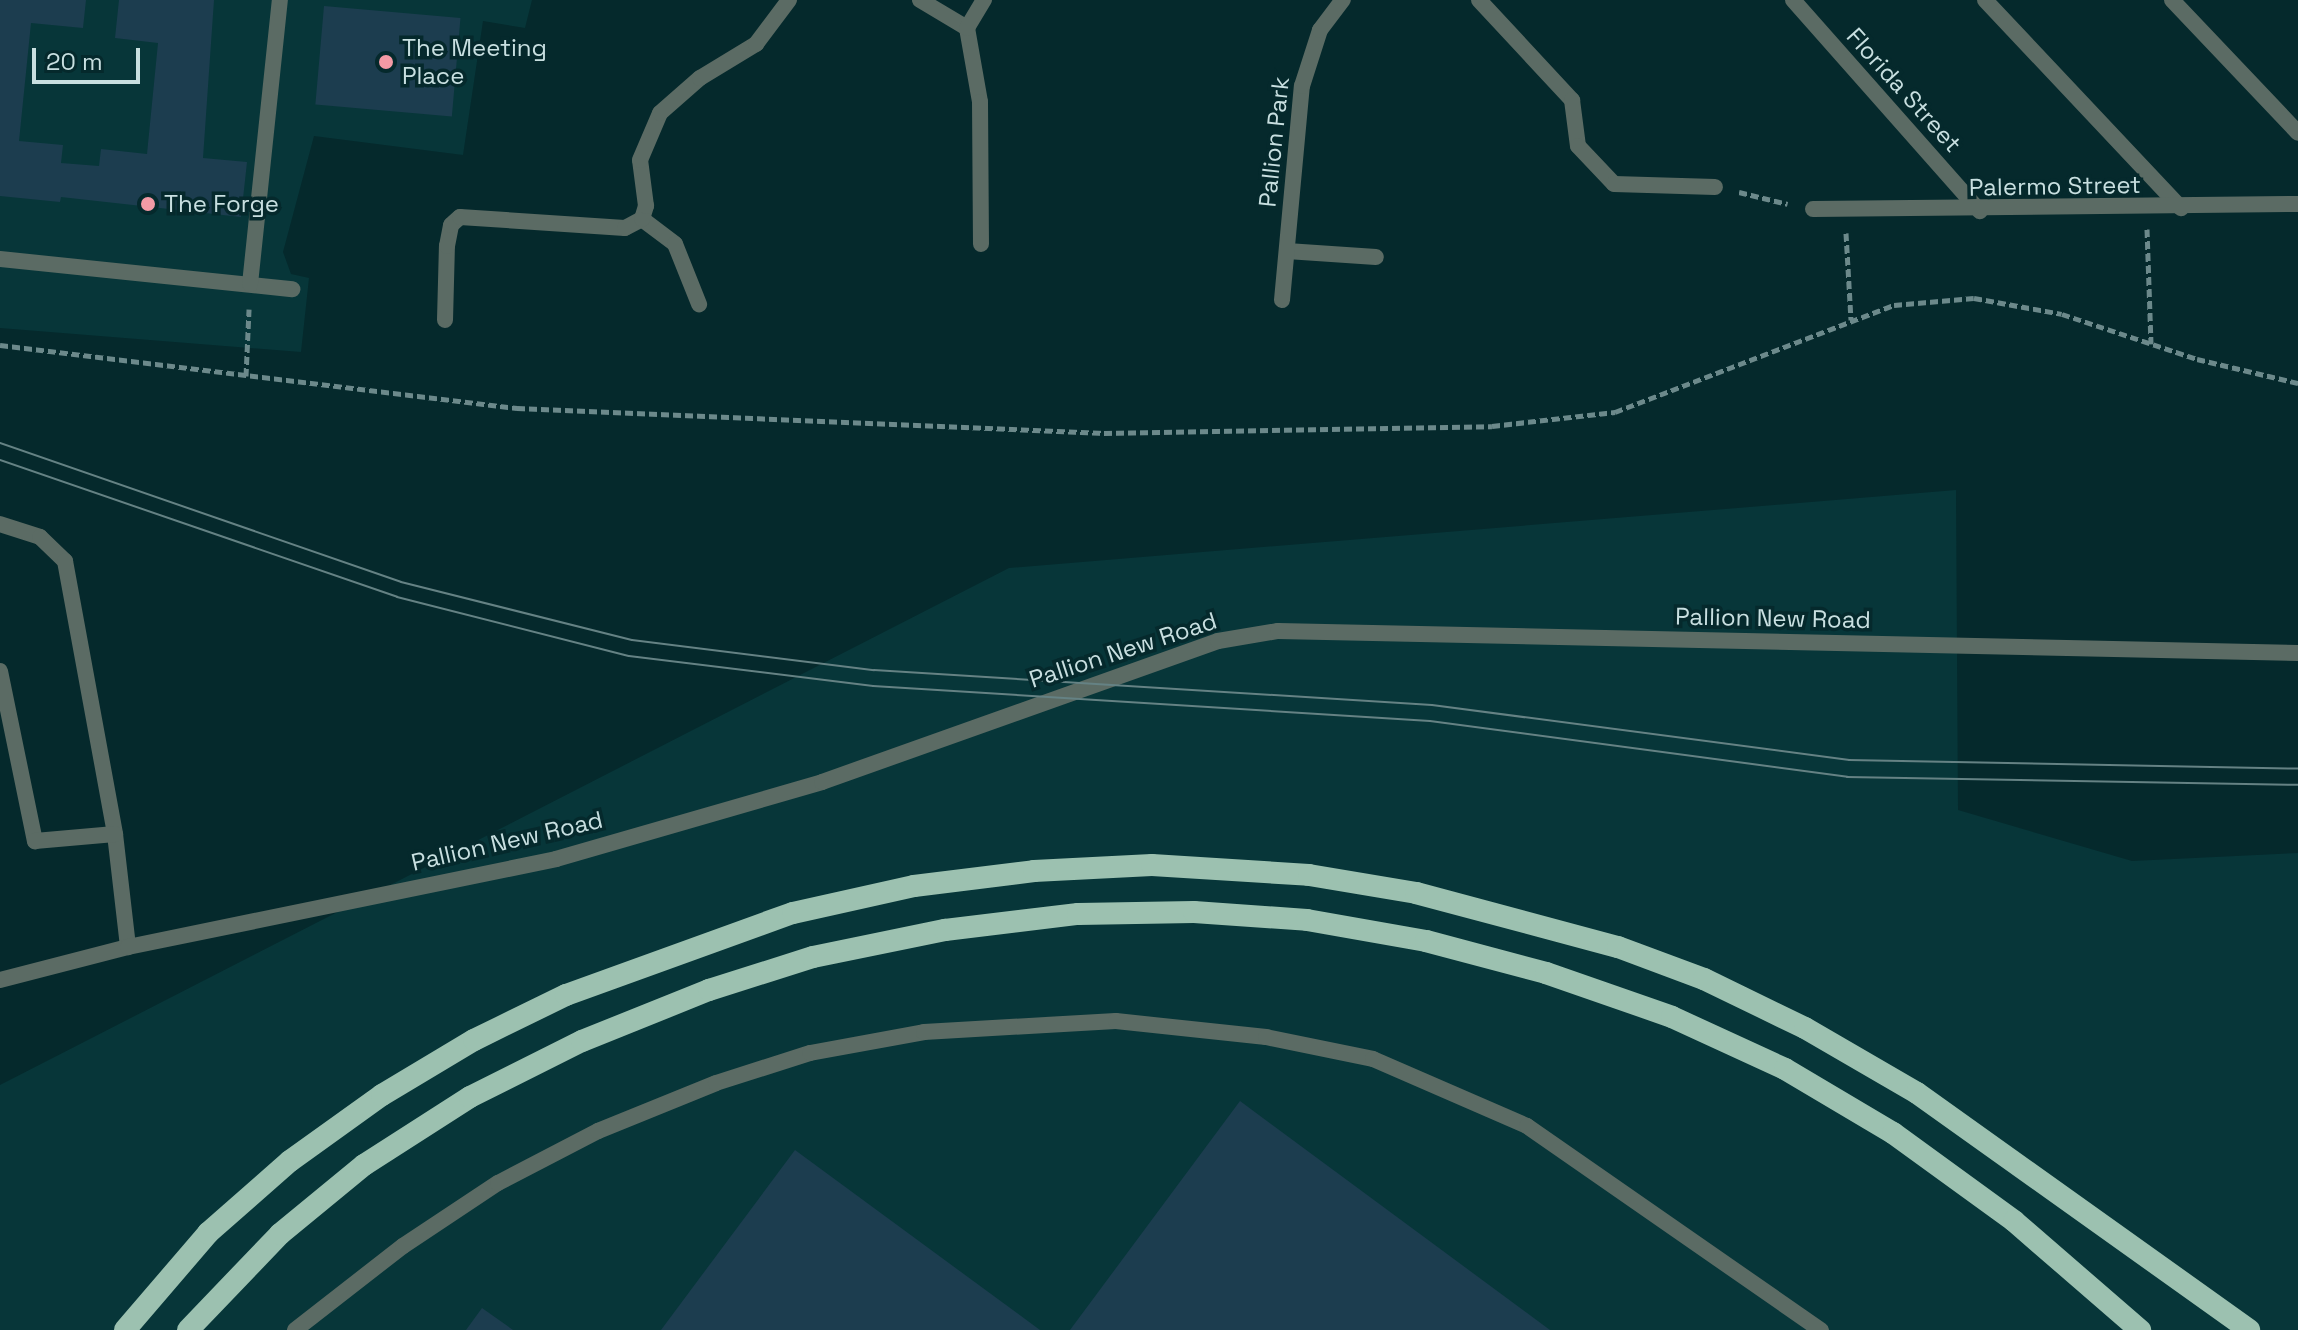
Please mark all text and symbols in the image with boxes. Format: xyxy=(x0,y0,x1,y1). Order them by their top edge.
street label: Florida Street xyxy=(1841,22,1967,158)
scale bar xyxy=(36,32,144,82)
place label: The Meeting Place xyxy=(402,34,547,90)
text: 20 m xyxy=(46,46,103,77)
marker: The Meeting Place xyxy=(377,53,395,71)
street label: Pallion Park xyxy=(1253,75,1295,209)
street label: Palermo Street xyxy=(1969,170,2141,202)
place label: The Forge xyxy=(164,190,279,218)
marker: The Forge xyxy=(139,195,157,213)
street label: Pallion New Road xyxy=(1675,602,1871,634)
street label: Pallion New Road xyxy=(1026,606,1220,694)
street label: Pallion New Road xyxy=(409,805,605,877)

